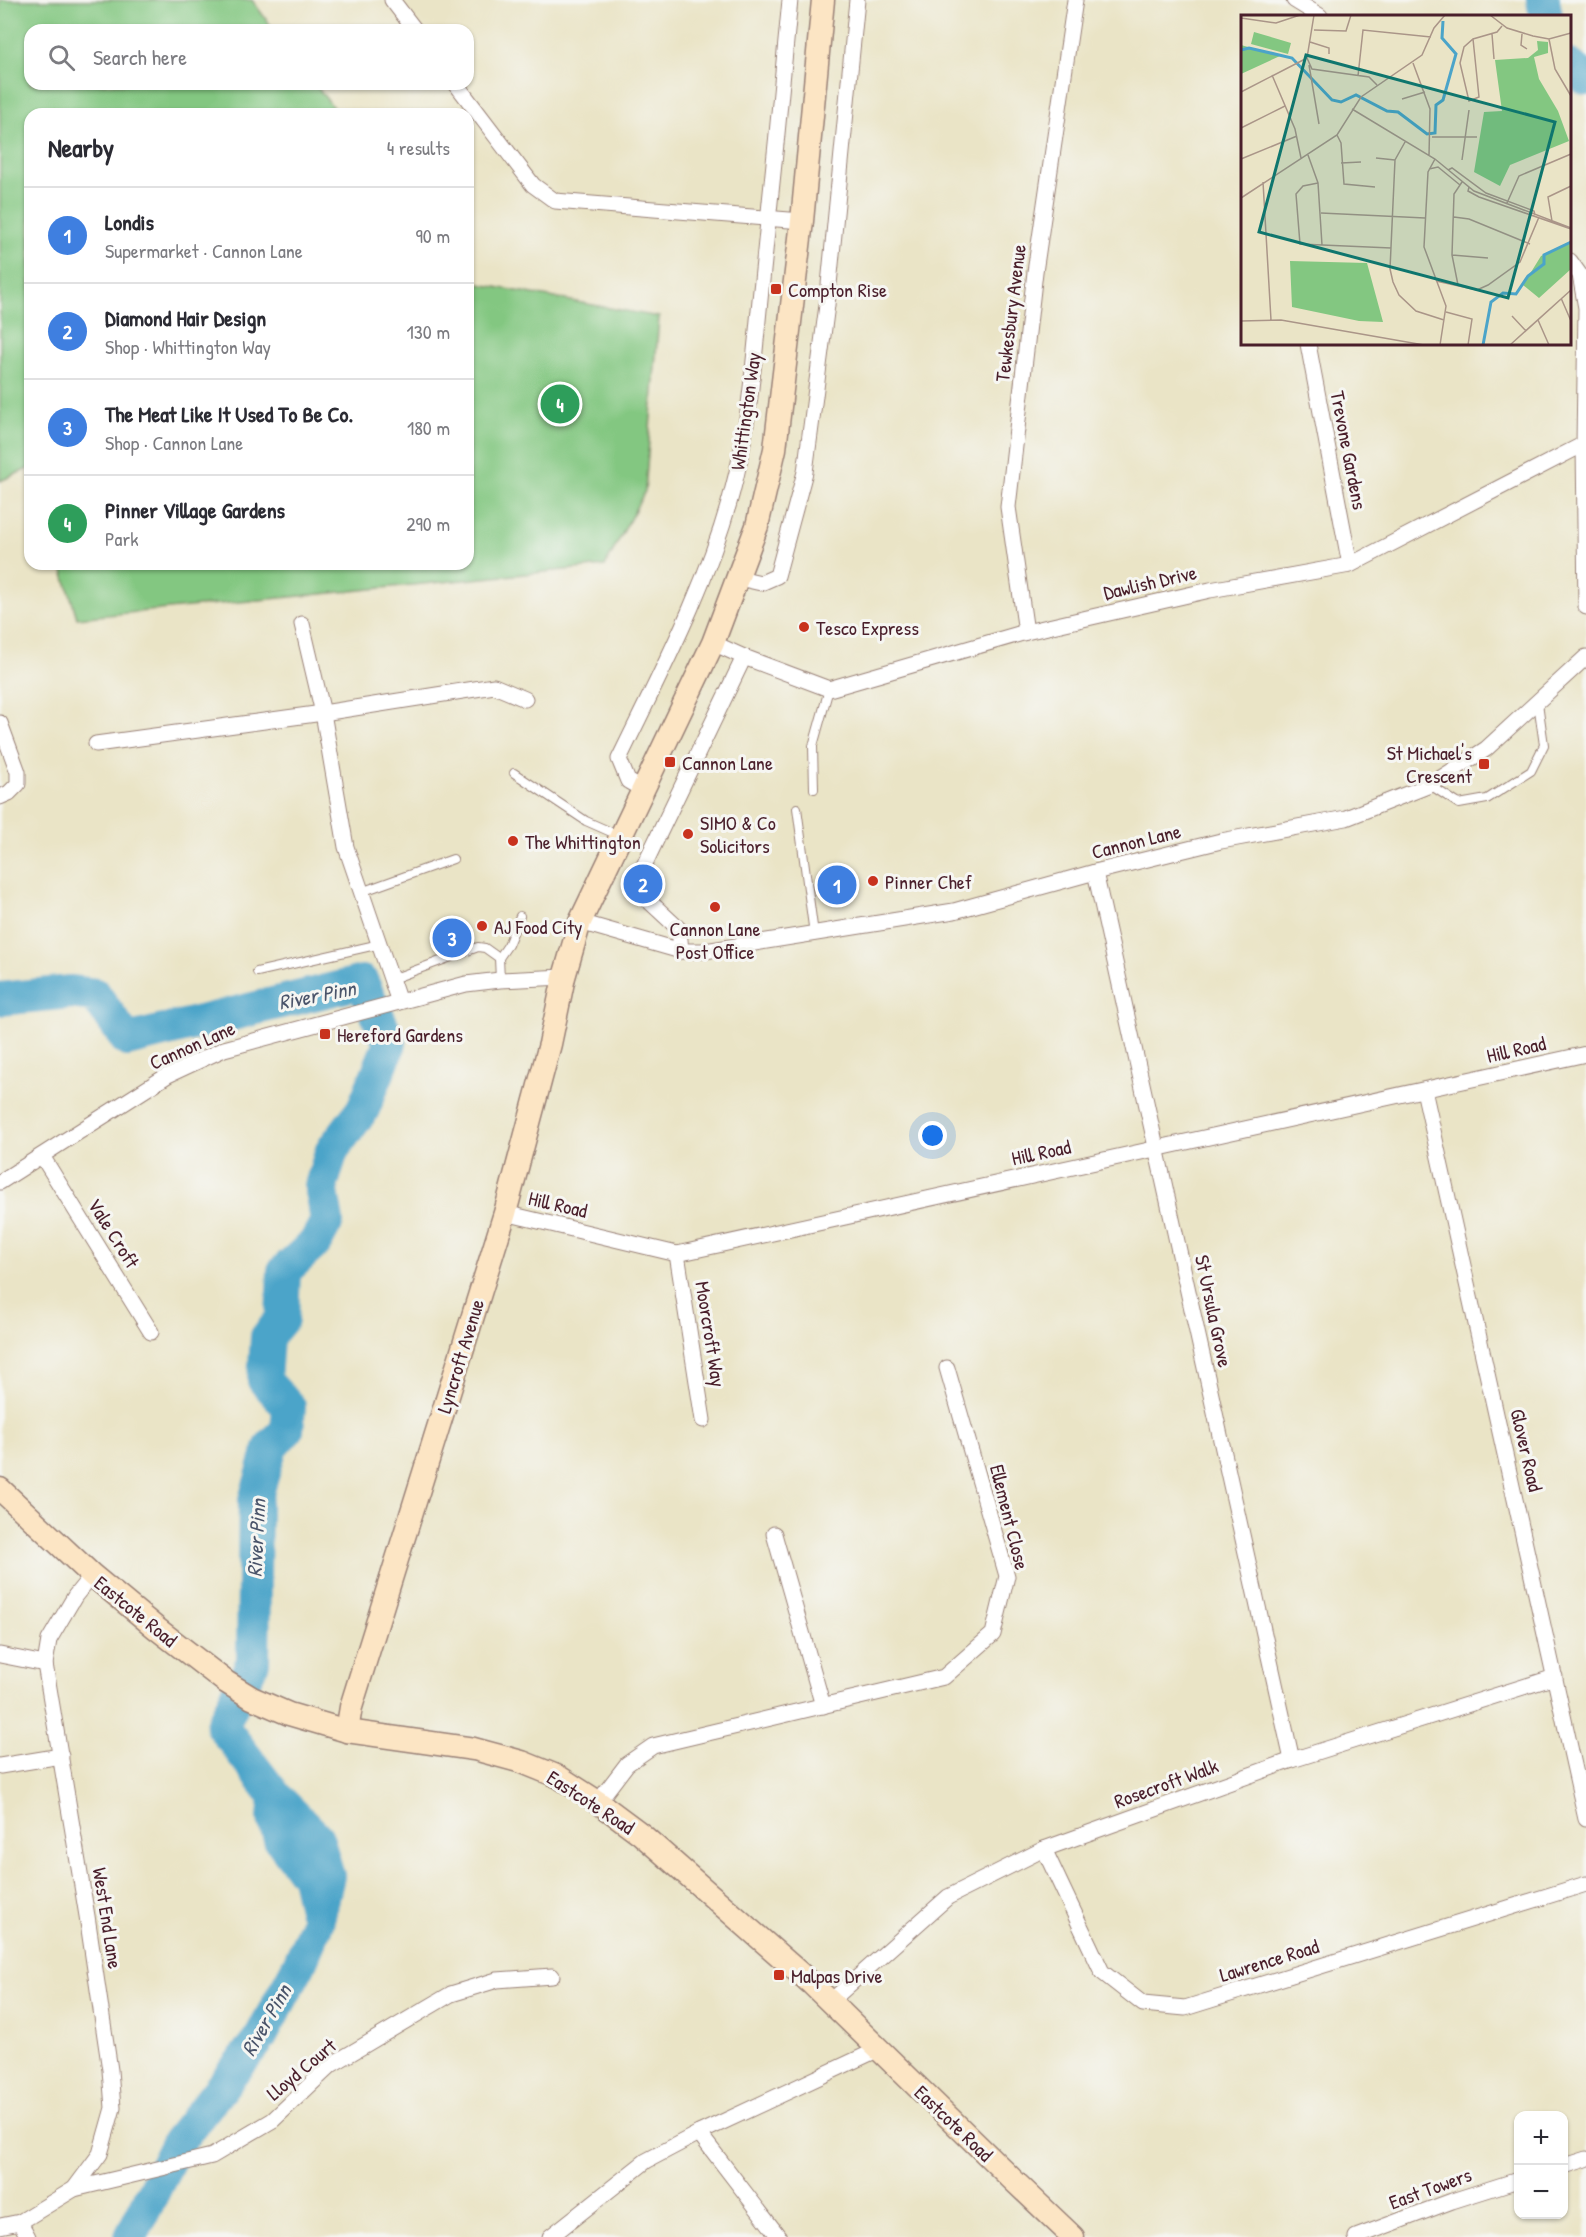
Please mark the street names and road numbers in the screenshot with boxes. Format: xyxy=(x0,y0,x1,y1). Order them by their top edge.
street label: Tewkesbury Avenue xyxy=(988,243,1032,383)
street label: Whittington Way xyxy=(723,350,767,472)
street label: Trevone Gardens xyxy=(1324,388,1374,512)
street label: Dawlish Drive xyxy=(1101,558,1199,606)
street label: Cannon Lane xyxy=(1089,817,1183,865)
street label: Cannon Lane xyxy=(145,1014,239,1076)
street label: Hill Road xyxy=(1484,1029,1548,1069)
street label: Hill Road xyxy=(1009,1133,1073,1171)
street label: Hill Road xyxy=(526,1184,590,1224)
street label: Vale Croft xyxy=(82,1193,147,1274)
street label: St Ursula Grove xyxy=(1189,1252,1239,1370)
street label: Moorcroft Way xyxy=(689,1279,733,1389)
street label: Lyncroft Avenue xyxy=(430,1296,490,1416)
street label: Glover Road xyxy=(1504,1406,1550,1494)
street label: Ellement Close xyxy=(984,1462,1036,1572)
street label: Eastcote Road xyxy=(89,1569,183,1653)
street label: Rosecroft Walk xyxy=(1110,1752,1222,1814)
street label: Eastcote Road xyxy=(542,1764,640,1840)
street label: West End Lane xyxy=(87,1866,129,1971)
street label: Lawrence Road xyxy=(1216,1932,1322,1988)
street label: Lloyd Court xyxy=(260,2031,342,2106)
street label: Eastcote Road xyxy=(909,2079,999,2167)
street label: East Towers xyxy=(1385,2161,1475,2215)

